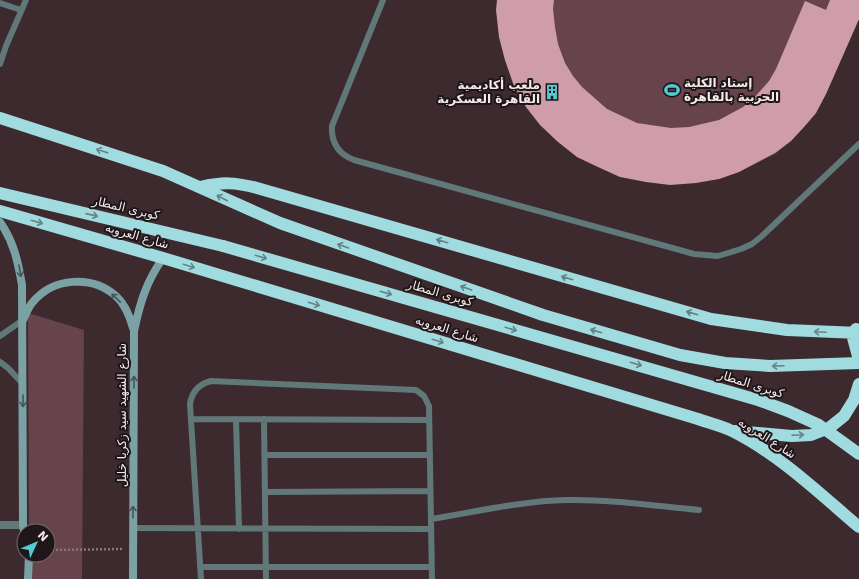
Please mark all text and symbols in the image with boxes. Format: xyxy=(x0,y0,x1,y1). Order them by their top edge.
place label: إستاد الكلية الحربية بالقاهرة xyxy=(684,76,779,104)
place label: ملعب أكاديمية القاهرة العسكرية xyxy=(437,77,540,106)
sports icon: إستاد الكلية الحربية بالقاهرة xyxy=(663,81,681,99)
building icon: ملعب أكاديمية القاهرة العسكرية xyxy=(543,83,561,101)
one-way arrow xyxy=(96,146,108,154)
street label: كوبرى المطار xyxy=(90,193,161,224)
one-way arrow xyxy=(217,194,229,201)
one-way arrow xyxy=(86,211,99,219)
one-way arrow xyxy=(31,219,44,226)
street label: شارع العروبه xyxy=(103,220,170,253)
one-way arrow xyxy=(436,237,449,244)
one-way arrow xyxy=(338,241,350,249)
one-way arrow xyxy=(254,254,267,261)
one-way arrow xyxy=(182,263,195,270)
one-way arrow xyxy=(16,264,24,277)
one-way arrow xyxy=(560,273,573,281)
street label: كوبرى المطار xyxy=(404,277,475,310)
one-way arrow xyxy=(461,284,473,292)
one-way arrow xyxy=(379,289,392,297)
one-way arrow xyxy=(111,293,121,302)
one-way arrow xyxy=(307,301,320,308)
one-way arrow xyxy=(685,309,698,317)
street label: شارع العروبه xyxy=(413,313,480,346)
one-way arrow xyxy=(504,325,517,333)
one-way arrow xyxy=(590,326,603,334)
one-way arrow xyxy=(814,329,827,336)
one-way arrow xyxy=(431,338,444,345)
street label: شارع الشهيد سيد زكريا خليل xyxy=(115,343,130,487)
one-way arrow xyxy=(629,361,642,369)
one-way arrow xyxy=(772,362,785,370)
street label: كوبرى المطار xyxy=(715,367,786,402)
one-way arrow xyxy=(130,376,138,389)
one-way arrow xyxy=(19,394,27,407)
street label: شارع العروبه xyxy=(735,415,798,462)
one-way arrow xyxy=(791,432,804,439)
one-way arrow xyxy=(129,506,137,519)
north arrow xyxy=(16,523,56,563)
text: N xyxy=(35,529,51,544)

